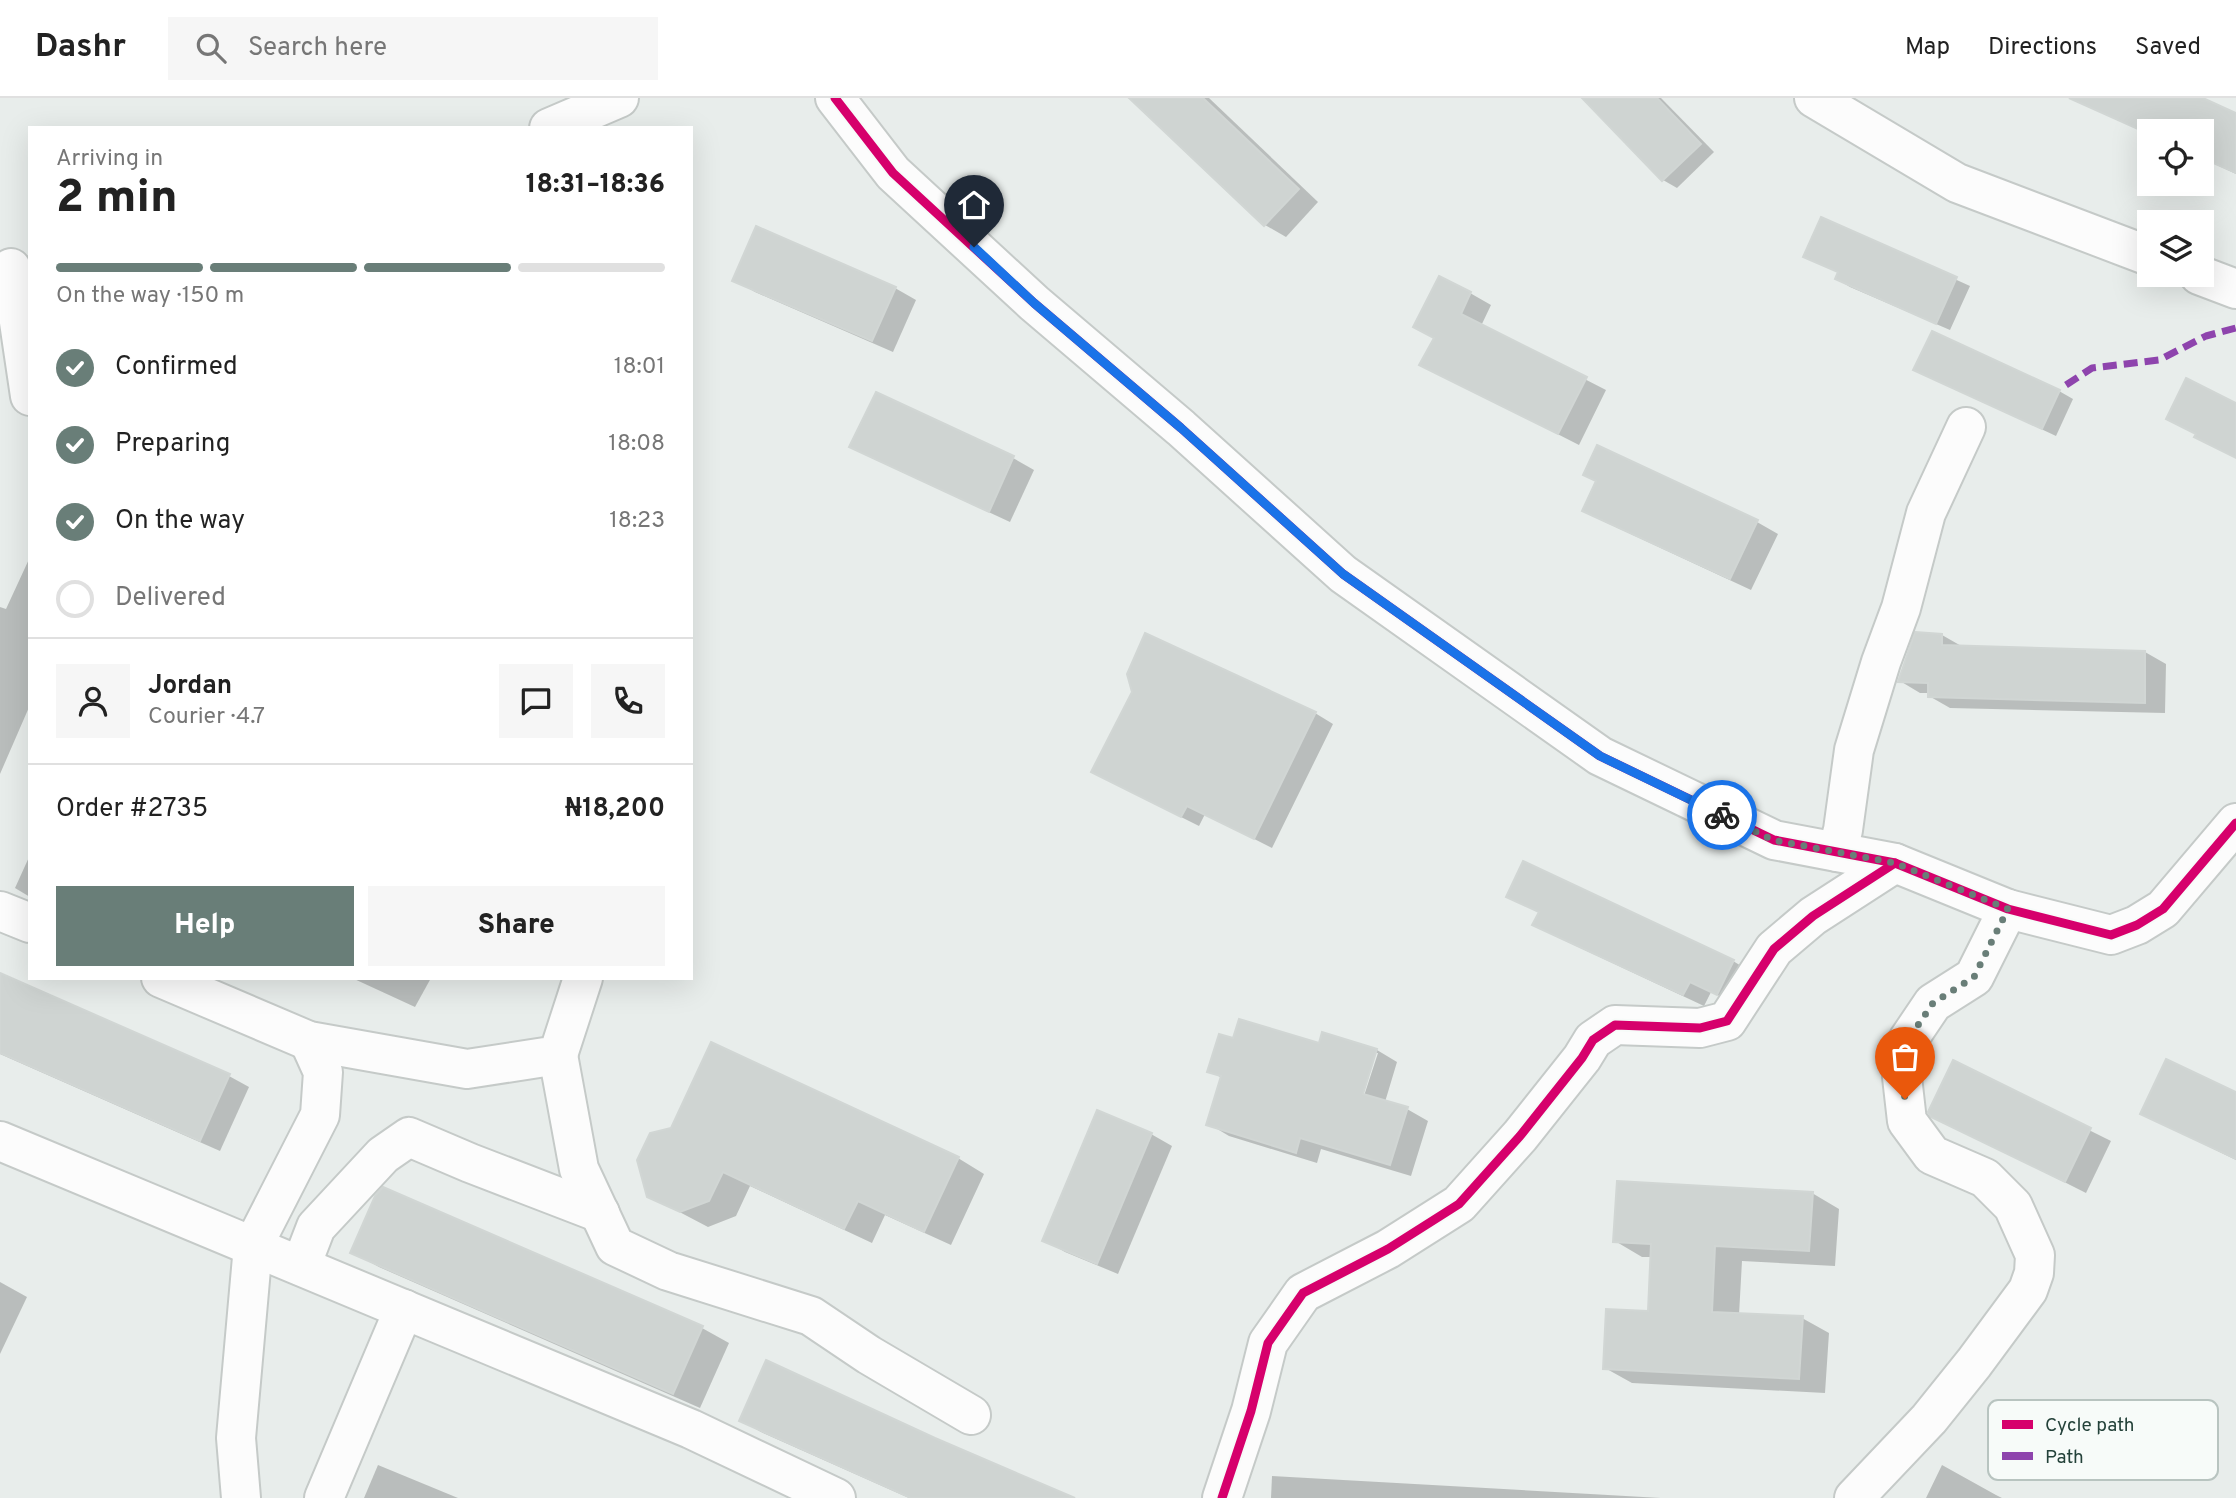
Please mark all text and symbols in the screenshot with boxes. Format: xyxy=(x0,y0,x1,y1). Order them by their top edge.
search box xyxy=(168,17,658,80)
text: Dashr xyxy=(35,27,126,69)
icon: search xyxy=(192,29,230,67)
text: Search here xyxy=(248,32,387,65)
text: Map xyxy=(1905,33,1950,63)
text: Directions xyxy=(1988,33,2097,63)
text: Saved xyxy=(2135,33,2201,63)
map controls xyxy=(2137,119,2214,287)
button: locate xyxy=(2137,119,2214,196)
text: Arriving in xyxy=(56,145,163,174)
text: 18:31–18:36 xyxy=(526,169,665,202)
text: 2 min xyxy=(56,170,178,229)
pin xyxy=(944,175,1004,247)
icon: home xyxy=(955,186,993,224)
button: layers xyxy=(2137,210,2214,287)
text: On the way · 150 m xyxy=(56,282,244,311)
icon: check xyxy=(56,349,94,387)
text: Confirmed xyxy=(115,351,238,384)
text: 18:01 xyxy=(614,353,665,382)
icon: check xyxy=(56,426,94,464)
text: Preparing xyxy=(115,428,230,461)
text: 18:08 xyxy=(608,430,665,459)
icon: check xyxy=(56,503,94,541)
text: On the way xyxy=(115,505,245,538)
text: 18:23 xyxy=(609,507,665,536)
text: Delivered xyxy=(115,582,226,615)
button: person xyxy=(56,664,130,738)
button: chat xyxy=(499,664,573,738)
button: phone xyxy=(591,664,665,738)
text: Jordan xyxy=(148,670,232,703)
text: Courier · 4.7 xyxy=(148,703,265,732)
courier xyxy=(1687,780,1757,850)
text: Order #2735 xyxy=(56,793,208,826)
text: ₦18,200 xyxy=(565,793,665,826)
icon: bike xyxy=(1703,796,1741,834)
button: Help xyxy=(56,886,354,966)
button: Share xyxy=(368,886,665,966)
pin xyxy=(1875,1027,1935,1099)
icon: bag xyxy=(1886,1038,1924,1076)
legend xyxy=(1988,1400,2218,1480)
text: Cycle path xyxy=(2045,1414,2134,1438)
text: Path xyxy=(2045,1446,2084,1470)

